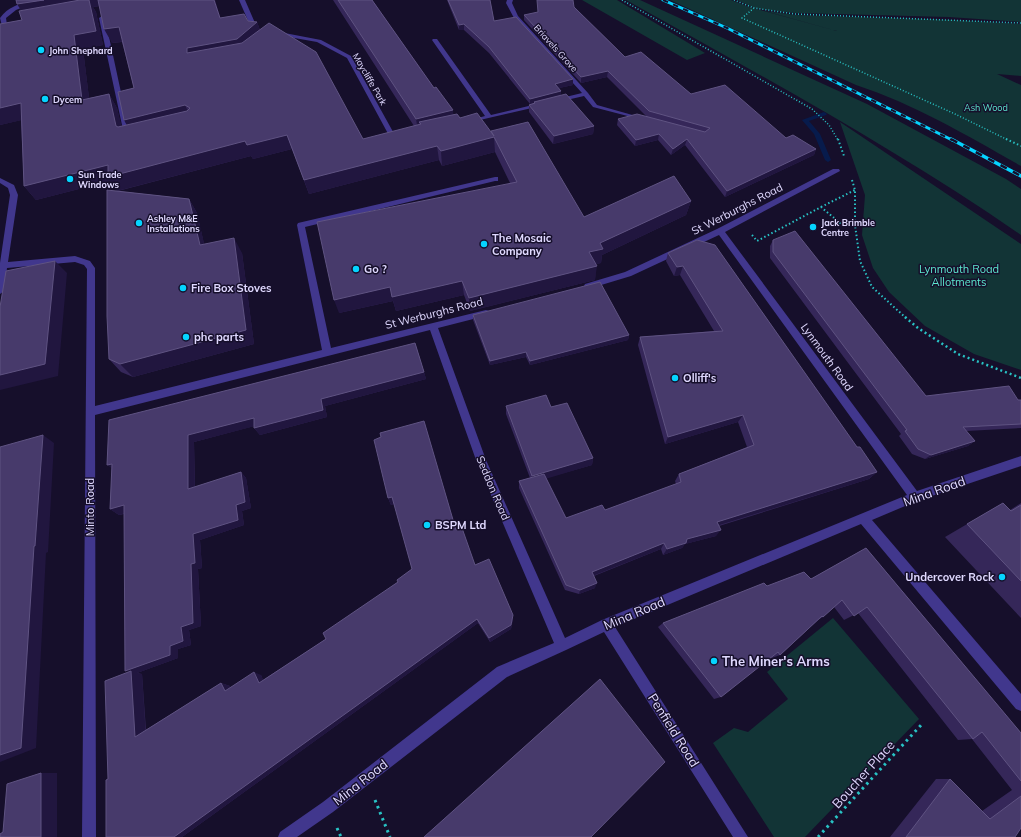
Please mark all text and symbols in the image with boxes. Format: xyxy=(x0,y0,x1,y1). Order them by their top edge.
street label: Briavels Grove xyxy=(532,22,580,74)
marker: John Shephard xyxy=(36,45,46,55)
place label: John Shephard xyxy=(49,45,113,56)
street label: Maycliffe Park xyxy=(350,51,390,108)
marker: Dycem xyxy=(40,94,50,104)
place label: Dycem xyxy=(53,94,82,106)
park label: Ash Wood xyxy=(964,102,1008,113)
place label: Sun Trade Windows xyxy=(78,169,122,190)
marker: Sun Trade Windows xyxy=(65,174,75,184)
street label: St Werburghs Road xyxy=(689,180,785,238)
place label: Ashley M&E Installations xyxy=(147,213,200,234)
place label: Jack Brimble Centre xyxy=(821,217,875,238)
marker: Ashley M&E Installations xyxy=(134,218,144,228)
marker: Jack Brimble Centre xyxy=(808,222,818,232)
place label: The Mosaic Company xyxy=(492,231,552,258)
marker: The Mosaic Company xyxy=(479,239,489,249)
place label: Go ? xyxy=(364,262,387,276)
park label: Lynmouth Road Allotments xyxy=(919,262,999,289)
marker: Go ? xyxy=(351,264,361,274)
place label: Fire Box Stoves xyxy=(191,281,272,295)
marker: Fire Box Stoves xyxy=(178,283,188,293)
street label: St Werburghs Road xyxy=(384,294,484,332)
street label: Lynmouth Road xyxy=(798,320,856,394)
place label: phc parts xyxy=(194,330,244,344)
marker: phc parts xyxy=(181,332,191,342)
place label: Olliff's xyxy=(683,371,717,385)
marker: Olliff's xyxy=(670,373,680,383)
street label: Seddon Road xyxy=(473,454,513,522)
street label: Mina Road xyxy=(901,472,967,510)
street label: Minto Road xyxy=(83,478,97,536)
place label: BSPM Ltd xyxy=(435,518,487,532)
marker: BSPM Ltd xyxy=(422,520,432,530)
place label: Undercover Rock xyxy=(905,570,995,584)
marker: Undercover Rock xyxy=(997,572,1007,582)
street label: Mina Road xyxy=(601,593,667,633)
place label: The Miner's Arms xyxy=(722,653,830,669)
marker: The Miner's Arms xyxy=(709,656,719,666)
street label: Penfield Road xyxy=(645,690,703,770)
street label: Boucher Place xyxy=(828,737,898,811)
street label: Mina Road xyxy=(329,756,391,808)

